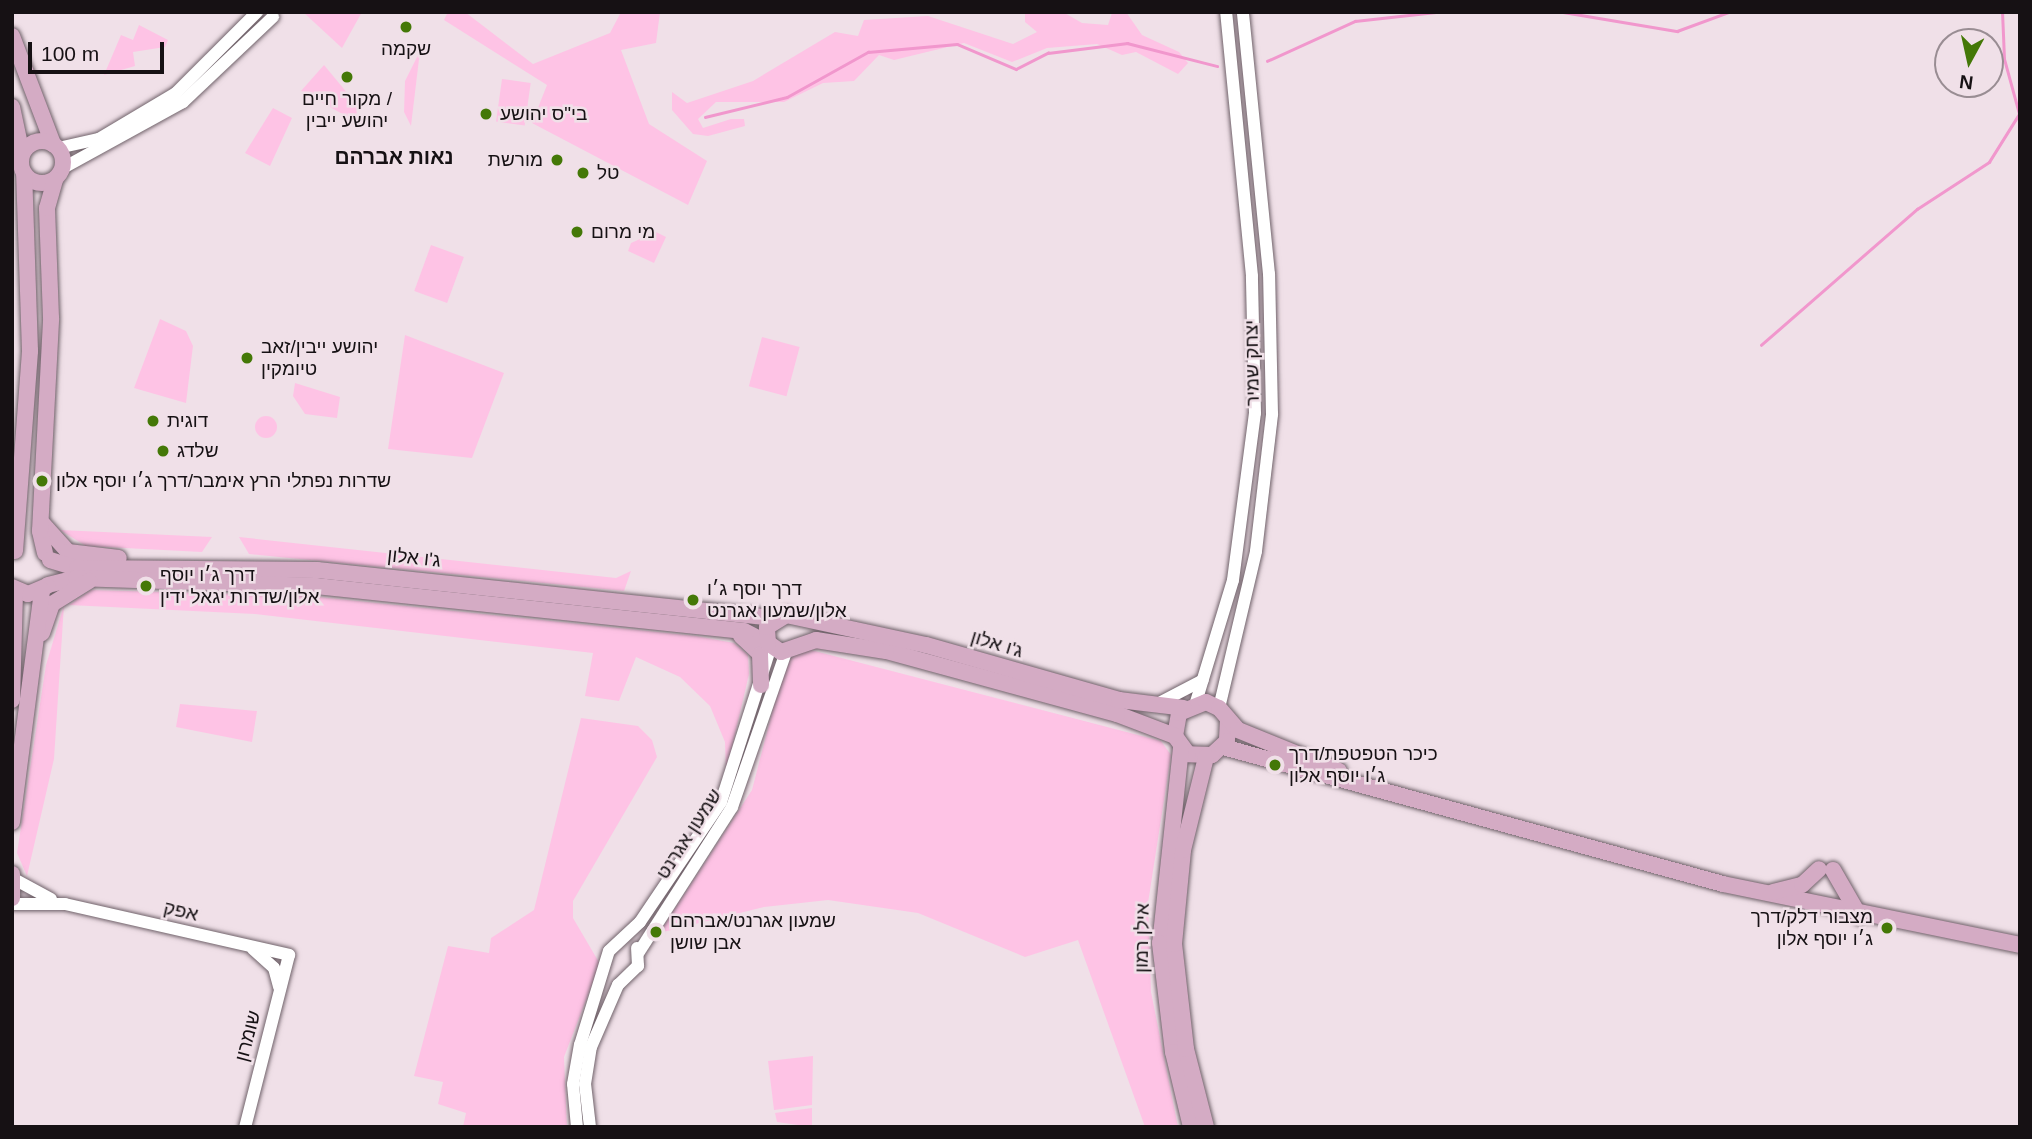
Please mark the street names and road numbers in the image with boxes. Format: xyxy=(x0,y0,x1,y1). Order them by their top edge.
street label: יצחק שמיר xyxy=(1240,320,1264,406)
street label: ג'ו אלון xyxy=(386,544,442,572)
street label: ג'ו אלון xyxy=(968,625,1026,663)
street label: שמעון אגרנט xyxy=(651,785,727,883)
street label: אפק xyxy=(162,896,200,926)
street label: אילן רמון xyxy=(1130,903,1154,973)
street label: שומרון xyxy=(230,1008,266,1064)

